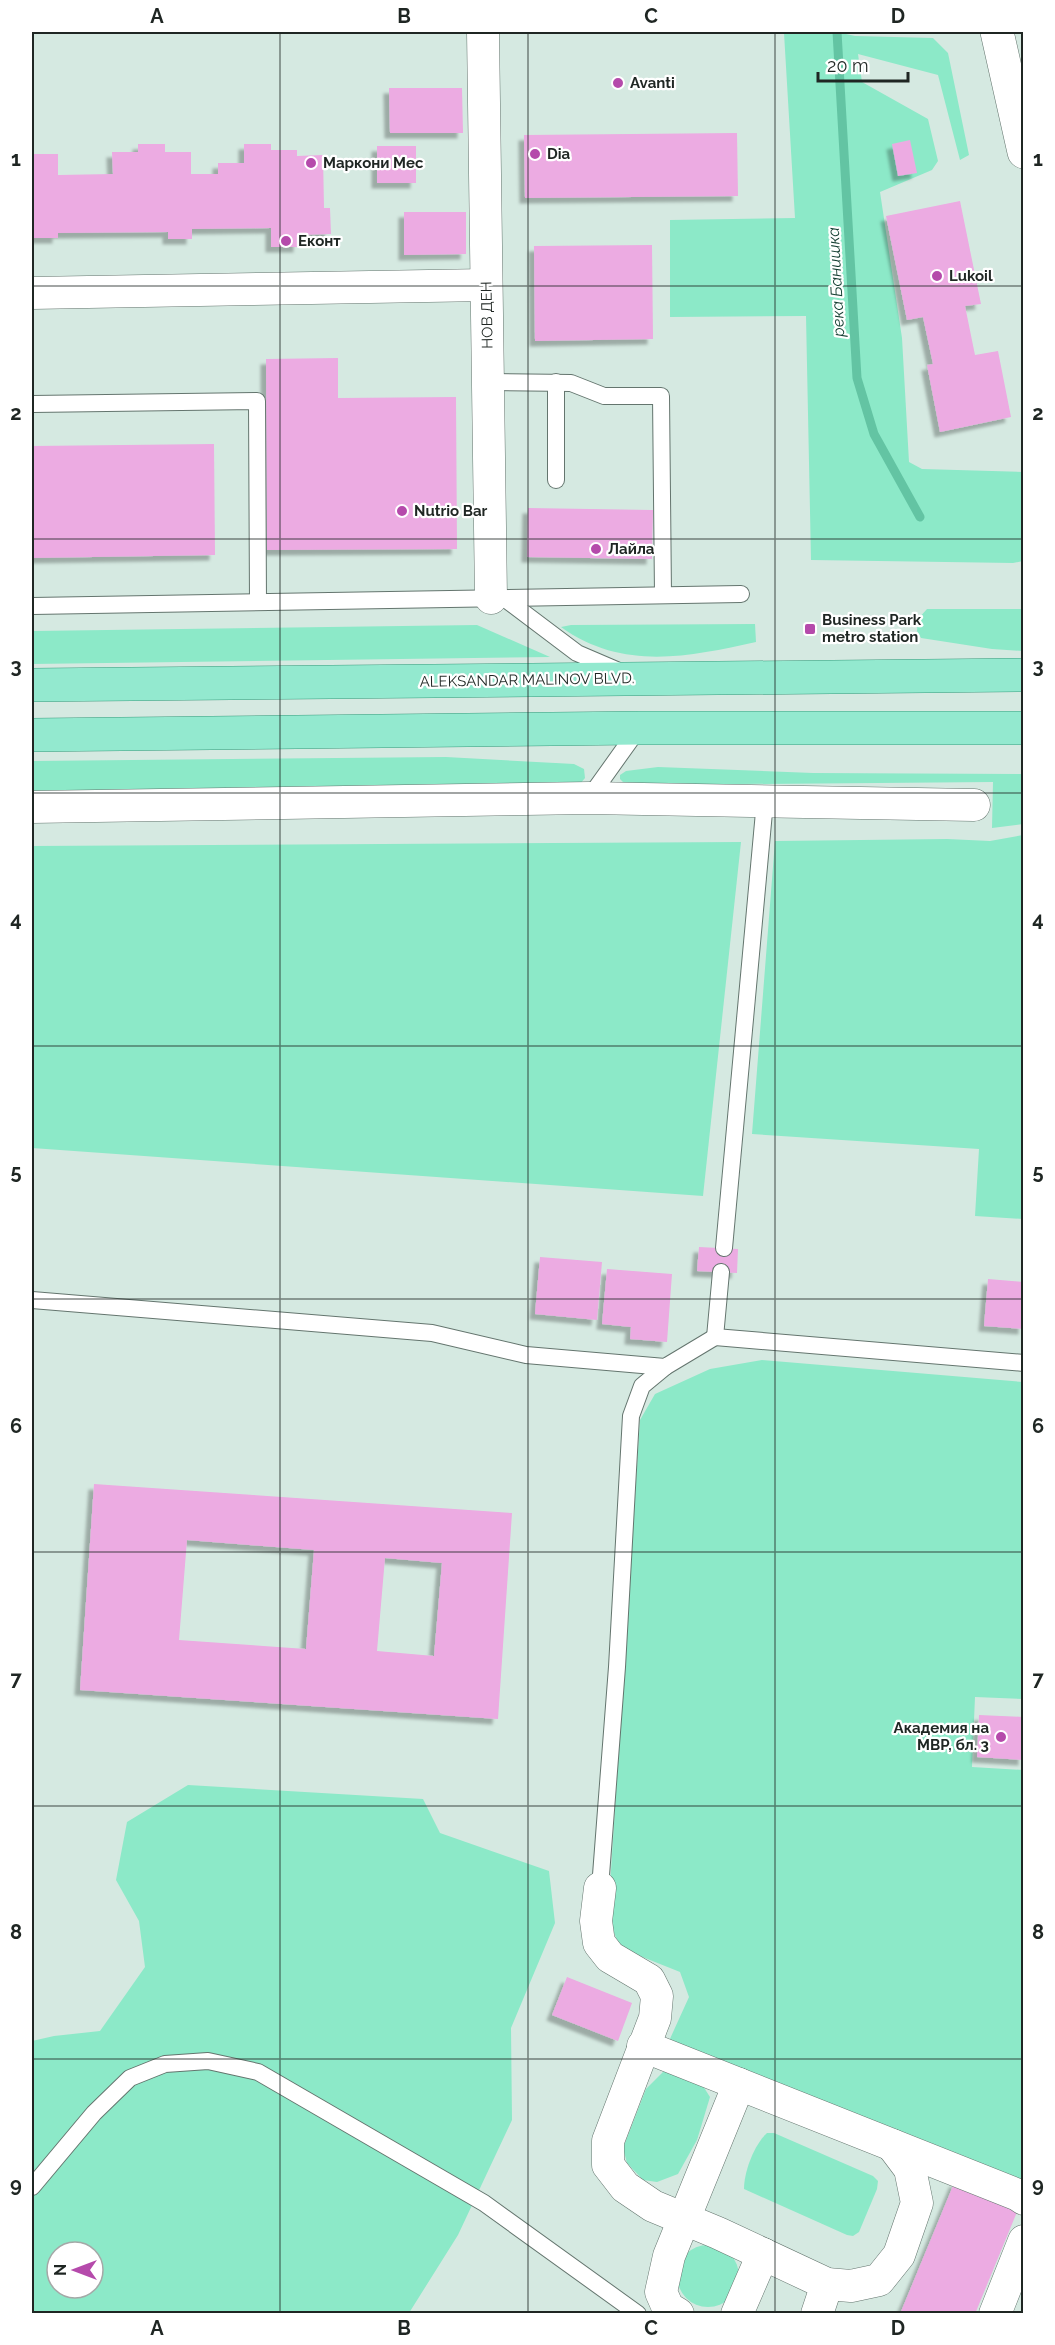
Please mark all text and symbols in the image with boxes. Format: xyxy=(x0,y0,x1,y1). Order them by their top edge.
text: A xyxy=(150,4,164,28)
text: B xyxy=(397,4,411,28)
text: C xyxy=(644,4,658,28)
text: D xyxy=(891,4,905,28)
scale bar xyxy=(818,45,908,83)
text: 20 m xyxy=(827,55,869,76)
place label: Avanti xyxy=(630,74,675,92)
marker: Avanti xyxy=(611,76,625,90)
place label: Dia xyxy=(547,145,571,163)
text: 1 xyxy=(11,147,21,171)
marker: Dia xyxy=(528,147,542,161)
text: 1 xyxy=(1033,147,1043,171)
place label: Маркони Мес xyxy=(323,154,424,172)
marker: Маркони Мес xyxy=(304,156,318,170)
water label: река Банишка xyxy=(824,226,848,338)
place label: Еконт xyxy=(298,232,341,250)
marker: Еконт xyxy=(279,234,293,248)
place label: Lukoil xyxy=(949,267,993,285)
marker: Lukoil xyxy=(930,269,944,283)
street label: НОВ ДЕН xyxy=(477,281,497,349)
text: 2 xyxy=(10,401,22,425)
text: 2 xyxy=(1032,401,1044,425)
place label: Nutrio Bar xyxy=(414,502,488,520)
marker: Nutrio Bar xyxy=(395,504,409,518)
place label: Лайла xyxy=(608,540,655,558)
marker: Лайла xyxy=(589,542,603,556)
place label: Business Park metro station xyxy=(822,611,922,646)
marker: Business Park metro station xyxy=(803,622,817,636)
text: 3 xyxy=(10,654,22,678)
text: 3 xyxy=(1032,654,1044,678)
street label: ALEKSANDAR MALINOV BLVD. xyxy=(419,669,635,691)
text: 4 xyxy=(10,907,22,931)
text: 4 xyxy=(1032,907,1044,931)
text: 5 xyxy=(10,1160,22,1184)
text: 5 xyxy=(1032,1160,1044,1184)
text: 6 xyxy=(10,1414,22,1438)
text: 6 xyxy=(1032,1414,1044,1438)
text: 7 xyxy=(10,1667,22,1691)
text: 7 xyxy=(1032,1667,1044,1691)
place label: Академия на МВР, бл. 3 xyxy=(894,1719,989,1754)
marker: Академия на МВР, бл. 3 xyxy=(994,1730,1008,1744)
text: 8 xyxy=(10,1920,22,1944)
text: 8 xyxy=(1032,1920,1044,1944)
text: 9 xyxy=(10,2173,22,2197)
text: 9 xyxy=(1032,2173,1044,2197)
north arrow xyxy=(45,2240,105,2300)
text: N xyxy=(51,2264,70,2276)
text: A xyxy=(150,2316,164,2340)
text: B xyxy=(397,2316,411,2340)
text: C xyxy=(644,2316,658,2340)
text: D xyxy=(891,2316,905,2340)

